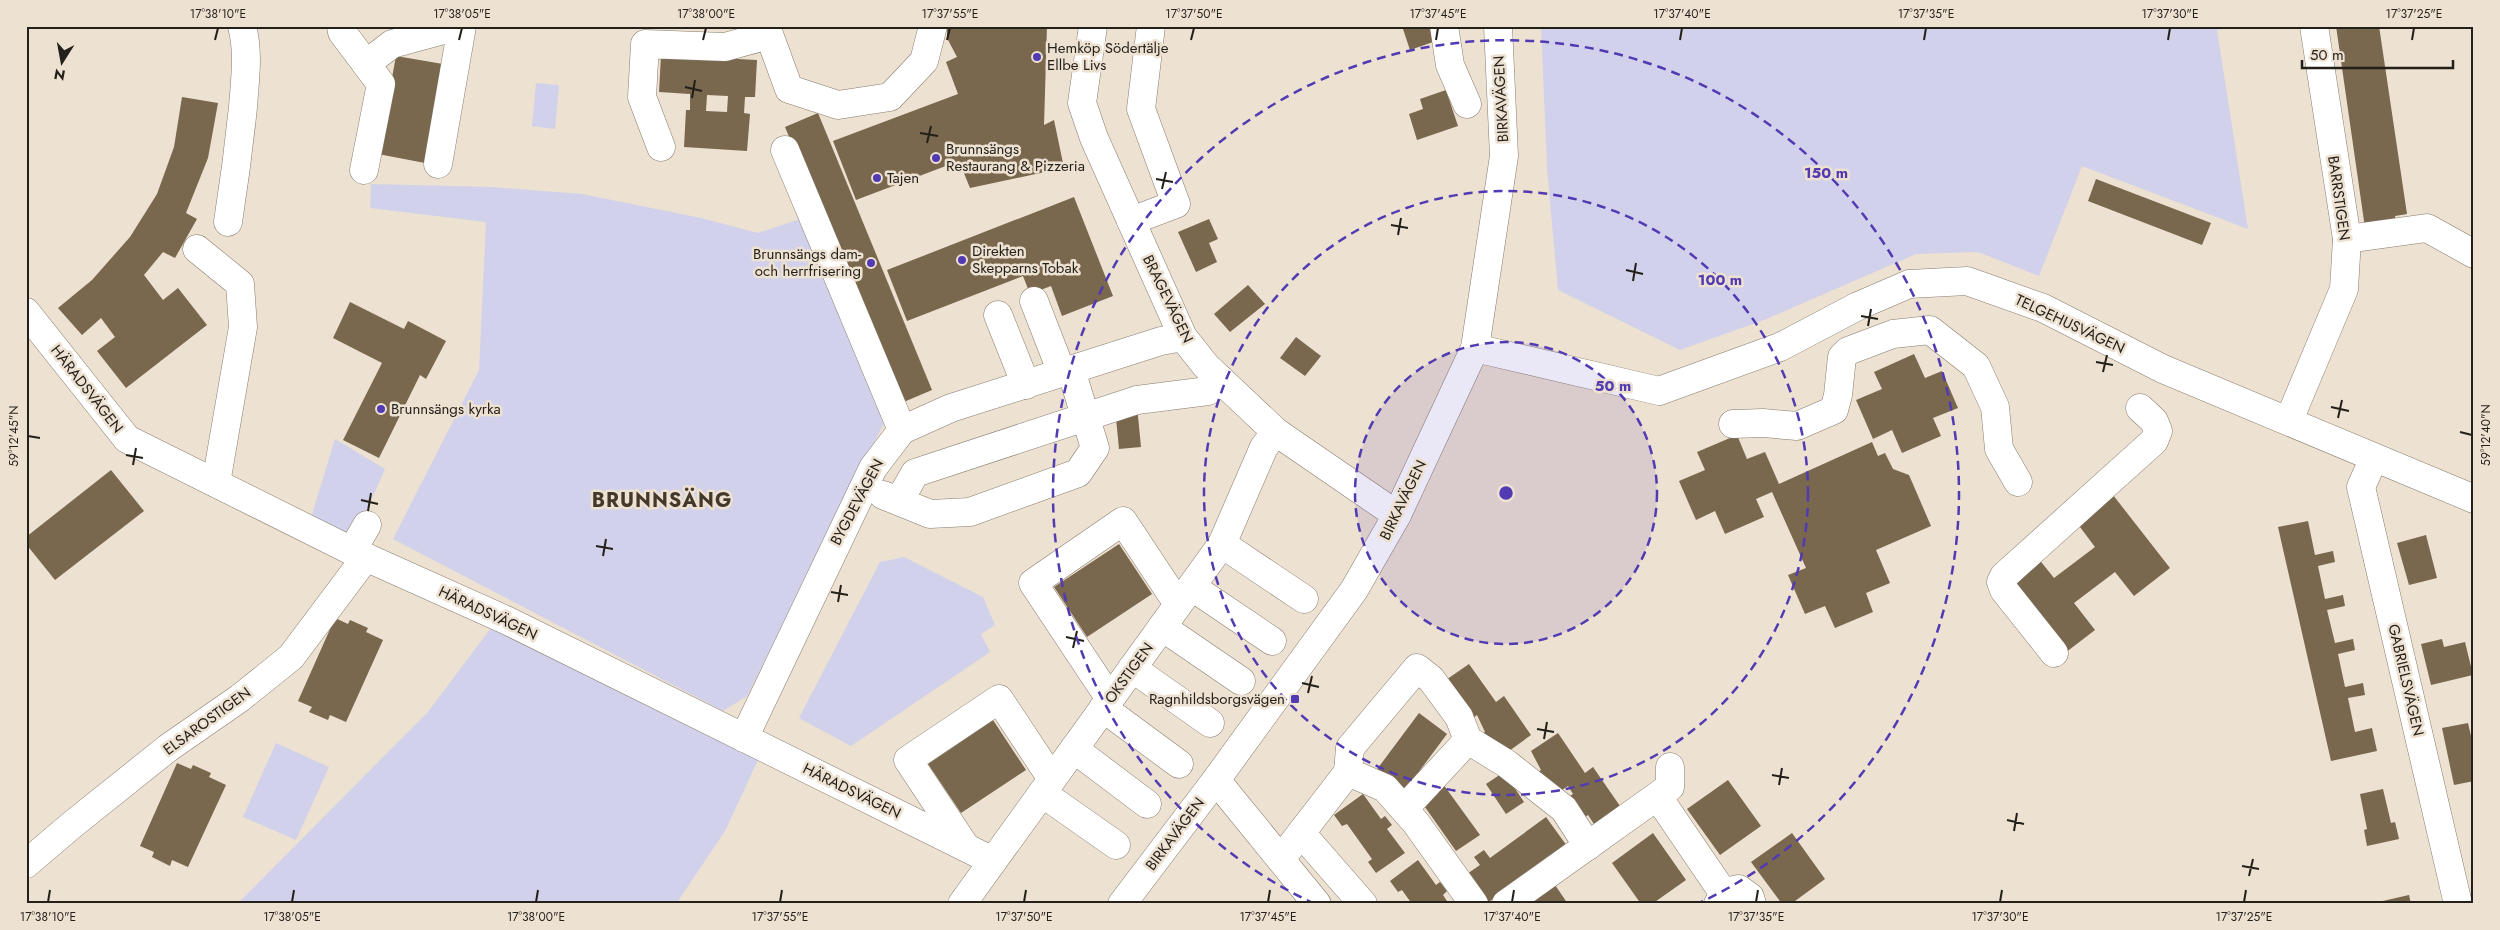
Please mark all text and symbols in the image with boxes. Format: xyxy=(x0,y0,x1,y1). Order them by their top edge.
text: 17°38'10"E xyxy=(190,5,246,23)
text: 17°38'05"E xyxy=(433,5,491,23)
text: 17°38'00"E xyxy=(677,5,735,23)
text: 17°37'55"E xyxy=(922,5,978,23)
text: 17°37'50"E xyxy=(1165,5,1223,23)
text: 17°37'45"E xyxy=(1409,5,1467,23)
text: 17°37'40"E xyxy=(1653,5,1711,23)
text: 17°37'35"E xyxy=(1898,5,1954,23)
text: 17°37'30"E xyxy=(2141,5,2199,23)
text: 17°37'25"E xyxy=(2386,5,2442,23)
place label: Hemköp Södertälje Ellbe Livs xyxy=(1047,37,1169,76)
north arrow xyxy=(38,38,88,88)
scale bar xyxy=(2302,38,2454,70)
text: 50 m xyxy=(2310,44,2344,66)
marker: Hemköp Södertälje Ellbe Livs xyxy=(1031,51,1043,63)
street label: BIRKAVÄGEN xyxy=(1488,55,1514,143)
text: N xyxy=(52,64,67,86)
place label: Brunnsängs Restaurang & Pizzeria xyxy=(946,138,1085,177)
marker: Brunnsängs Restaurang & Pizzeria xyxy=(930,152,942,164)
street label: BARRSTIGEN xyxy=(2322,154,2356,242)
text: 150 m xyxy=(1804,162,1848,184)
place label: Tajen xyxy=(887,167,919,189)
marker: Tajen xyxy=(871,172,883,184)
place label: Direkten Skepparns Tobak xyxy=(972,240,1079,279)
place label: Brunnsängs dam- och herrfrisering xyxy=(753,243,862,282)
street label: BRAGEVÄGEN xyxy=(1137,251,1199,347)
marker: Direkten Skepparns Tobak xyxy=(956,254,968,266)
marker: Brunnsängs dam- och herrfrisering xyxy=(865,257,877,269)
text: 100 m xyxy=(1698,269,1742,291)
street label: TELGEHUSVÄGEN xyxy=(2011,289,2129,359)
street label: HÄRADSVÄGEN xyxy=(45,340,129,438)
text: 50 m xyxy=(1595,375,1631,397)
place label: Brunnsängs kyrka xyxy=(391,398,501,420)
marker: Brunnsängs kyrka xyxy=(375,403,387,415)
text: 59°12'40"N xyxy=(2477,404,2495,466)
text: 59°12'45"N xyxy=(5,405,23,467)
street label: BYGDEVÄGEN xyxy=(825,455,889,549)
street label: BIRKAVÄGEN xyxy=(1374,456,1432,544)
centre of rings xyxy=(1497,484,1515,502)
district label: BRUNNSÄNG xyxy=(592,486,732,515)
street label: HÄRADSVÄGEN xyxy=(435,580,541,646)
street label: GABRIELSVÄGEN xyxy=(2382,622,2430,738)
street label: OKSTIGEN xyxy=(1099,638,1159,708)
street label: ELSAROSTIGEN xyxy=(159,682,255,760)
place label: Ragnhildsborgsvägen xyxy=(1149,688,1285,710)
marker: Ragnhildsborgsvägen xyxy=(1289,693,1301,705)
street label: HÄRADSVÄGEN xyxy=(799,758,905,824)
street label: BIRKAVÄGEN xyxy=(1140,793,1210,875)
text: 17°38'10"E xyxy=(20,908,76,926)
text: 17°38'05"E xyxy=(263,908,321,926)
text: 17°38'00"E xyxy=(507,908,565,926)
text: 17°37'55"E xyxy=(752,908,808,926)
text: 17°37'50"E xyxy=(995,908,1053,926)
text: 17°37'45"E xyxy=(1239,908,1297,926)
text: 17°37'40"E xyxy=(1483,908,1541,926)
text: 17°37'35"E xyxy=(1728,908,1784,926)
text: 17°37'30"E xyxy=(1971,908,2029,926)
text: 17°37'25"E xyxy=(2216,908,2272,926)

